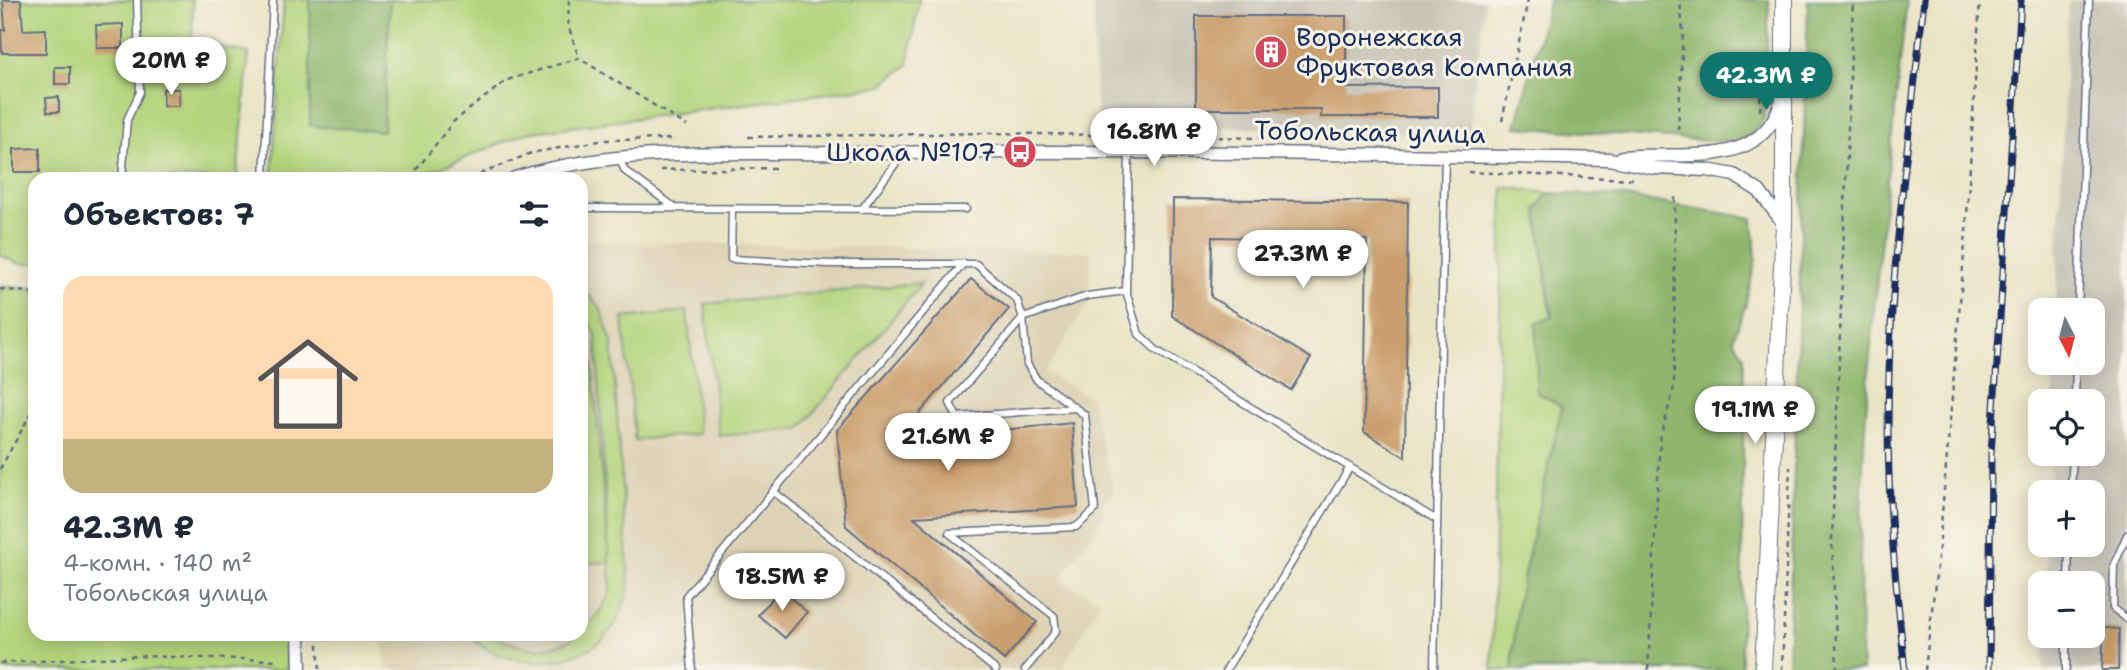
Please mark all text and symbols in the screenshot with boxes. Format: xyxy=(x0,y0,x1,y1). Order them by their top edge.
place label: Воронежская Фруктовая Компания xyxy=(1296,19,1573,84)
building icon: Воронежская Фруктовая Компания xyxy=(1252,33,1290,71)
pin: 20M ₽ xyxy=(122,38,220,97)
text: 20M ₽ xyxy=(131,45,211,75)
pin: 42.3M ₽ xyxy=(1701,52,1831,112)
text: 42.3M ₽ xyxy=(1716,60,1816,90)
pin: 16.8M ₽ xyxy=(1089,108,1219,168)
street label: Тобольская улица xyxy=(1254,112,1486,151)
text: 16.8M ₽ xyxy=(1106,116,1202,146)
bus stop icon: Школа №107 xyxy=(1001,133,1039,171)
place label: Школа №107 xyxy=(826,134,996,169)
text: Объектов: 7 xyxy=(63,194,255,235)
icon: filters xyxy=(515,195,553,233)
pin: 27.3M ₽ xyxy=(1238,230,1368,290)
text: 27.3M ₽ xyxy=(1253,238,1353,268)
north arrow xyxy=(2028,298,2105,374)
map controls xyxy=(2028,298,2105,648)
icon: home xyxy=(245,321,371,447)
pin: 19.1M ₽ xyxy=(1690,386,1820,446)
button: locate xyxy=(2028,389,2105,466)
text: 19.1M ₽ xyxy=(1711,394,1799,424)
pin: 21.6M ₽ xyxy=(883,414,1013,473)
text: 21.6M ₽ xyxy=(901,421,995,451)
button: + xyxy=(2028,480,2105,557)
text: 42.3M ₽ xyxy=(63,507,194,548)
text: 4-комн. · 140 m² xyxy=(63,548,252,578)
pin: 18.5M ₽ xyxy=(717,554,847,613)
text: 18.5M ₽ xyxy=(735,561,829,591)
button: − xyxy=(2028,571,2105,648)
text: Тобольская улица xyxy=(63,578,268,608)

